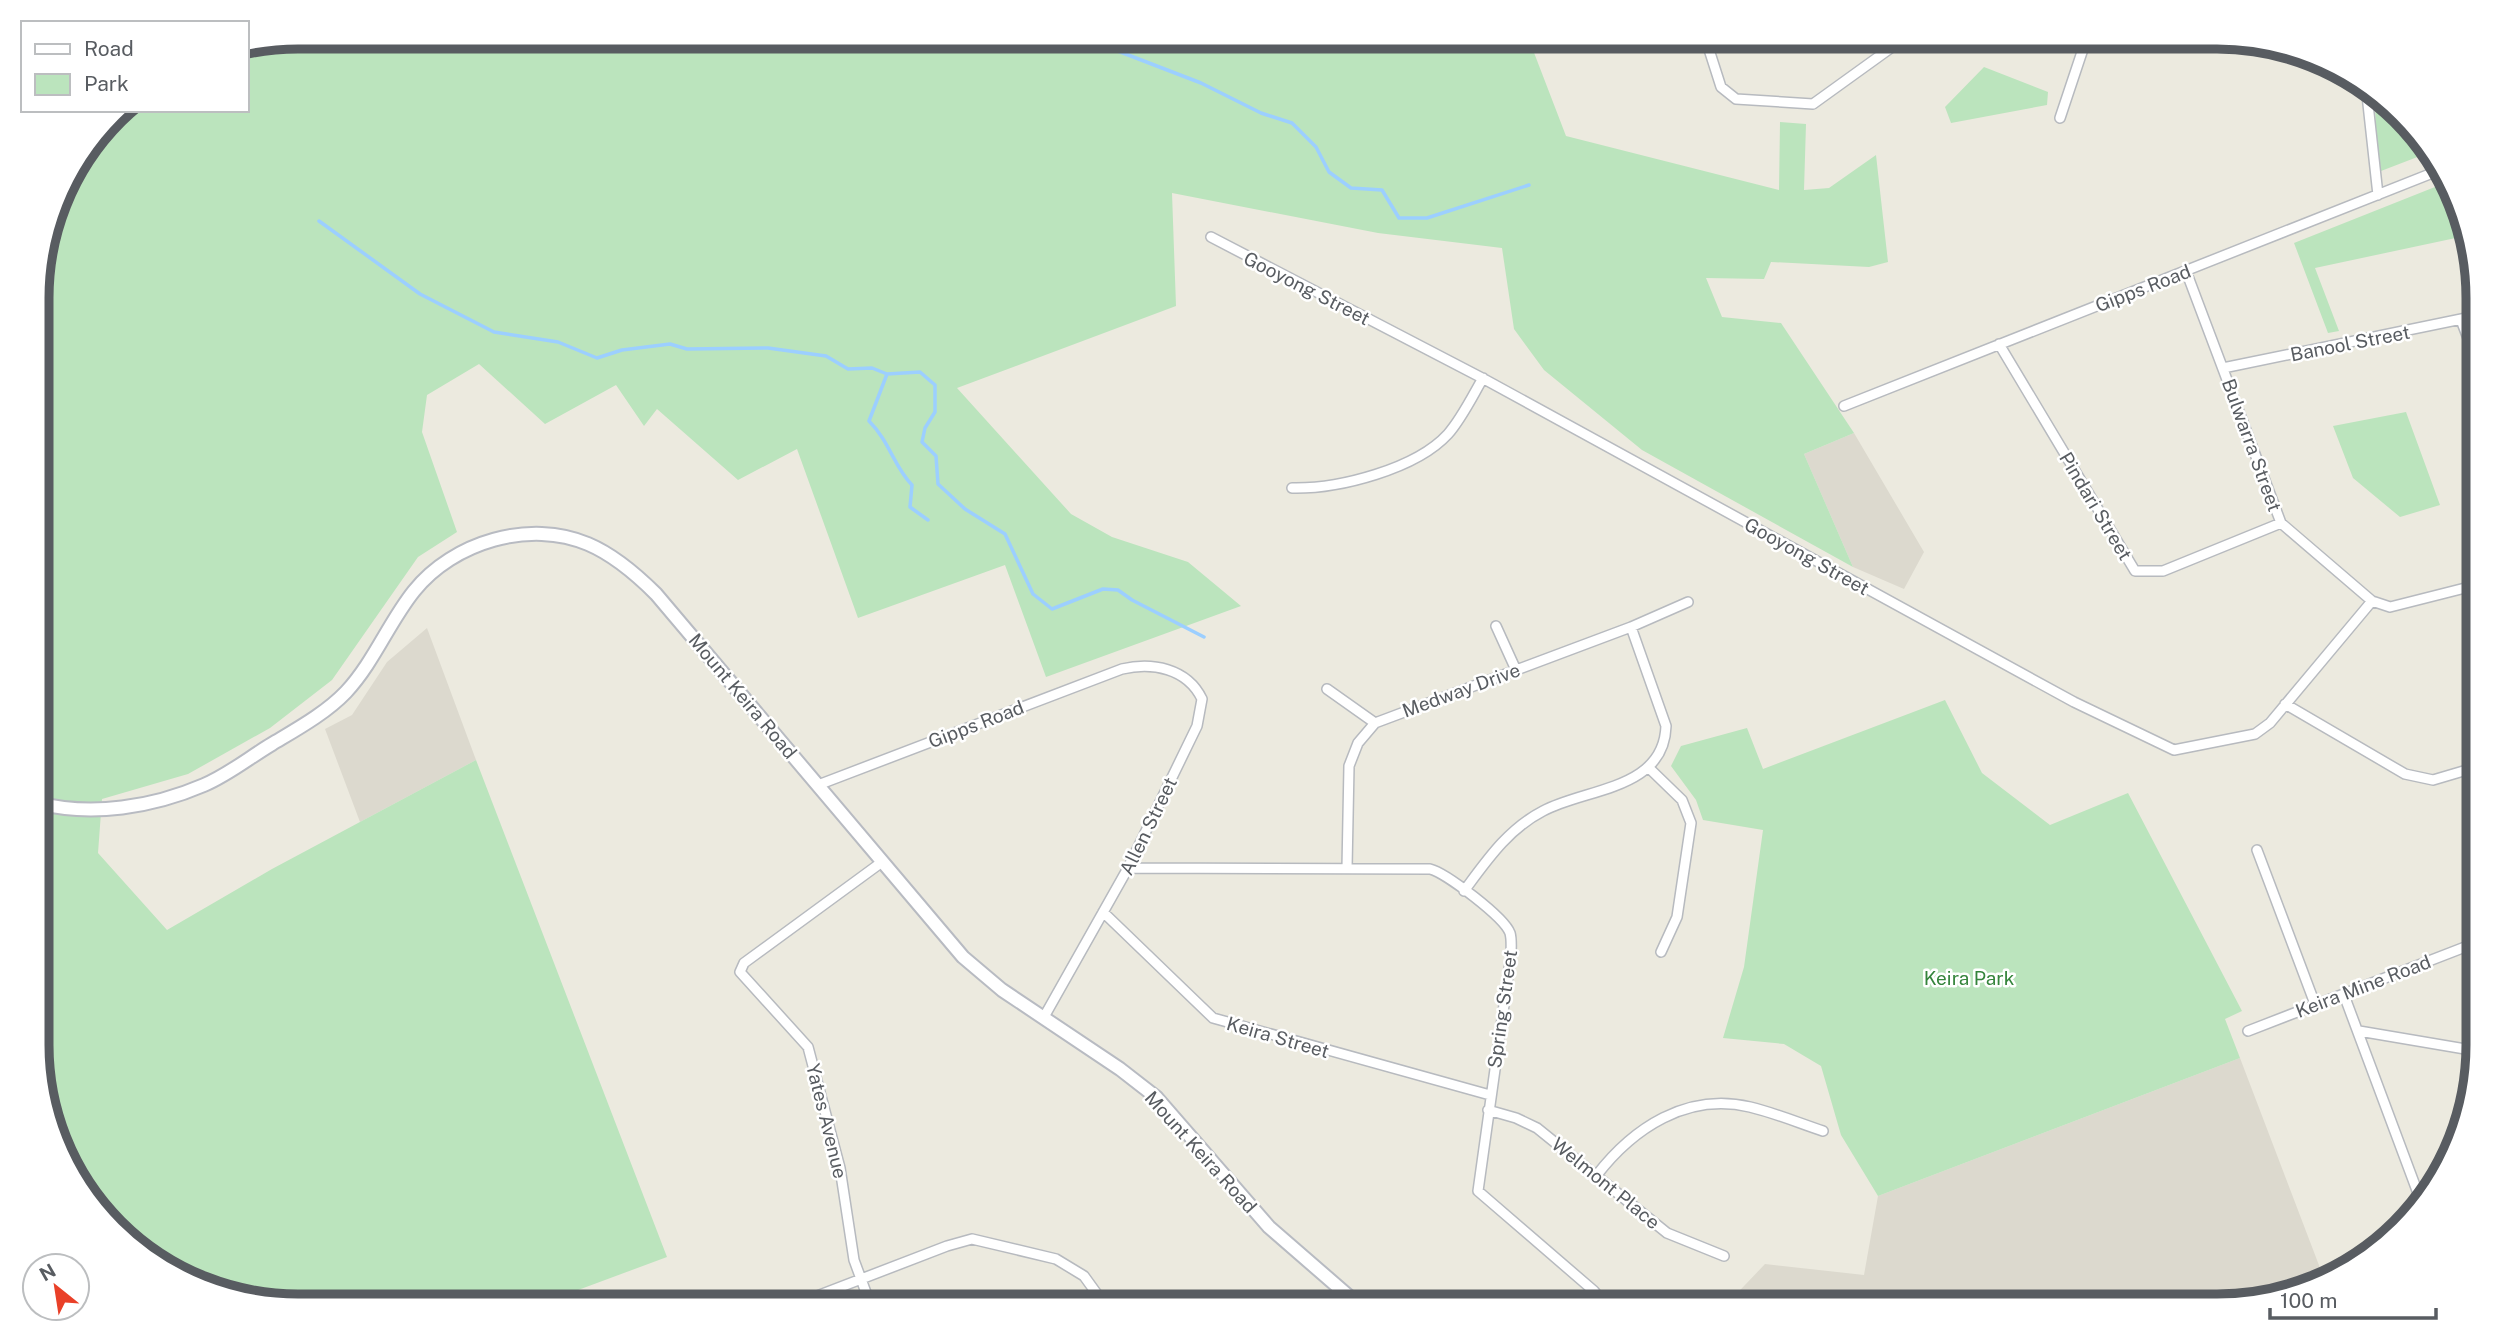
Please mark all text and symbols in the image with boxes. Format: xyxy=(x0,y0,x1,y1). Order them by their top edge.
legend xyxy=(21,21,248,112)
text: Road xyxy=(84,36,134,61)
text: Park xyxy=(84,71,129,96)
street label: Gooyong Street xyxy=(1240,247,1374,329)
street label: Gipps Road xyxy=(2092,260,2194,316)
street label: Banool Street xyxy=(2288,321,2412,365)
street label: Bulwarra Street xyxy=(2218,376,2286,514)
street label: Pindari Street xyxy=(2055,448,2137,564)
street label: Gooyong Street xyxy=(1741,513,1873,599)
street label: Mount Keira Road xyxy=(684,629,802,763)
street label: Medway Drive xyxy=(1399,658,1523,722)
street label: Gipps Road xyxy=(925,696,1027,752)
street label: Allen Street xyxy=(1115,773,1181,879)
street label: Spring Street xyxy=(1483,948,1521,1070)
street label: Keira Mine Road xyxy=(2292,950,2434,1022)
park label: Keira Park xyxy=(1924,967,2015,989)
street label: Keira Street xyxy=(1224,1012,1332,1062)
street label: Yates Avenue xyxy=(802,1061,852,1181)
street label: Mount Keira Road xyxy=(1141,1087,1261,1217)
street label: Welmont Place xyxy=(1548,1133,1664,1233)
north arrow xyxy=(21,1252,91,1322)
text: N xyxy=(36,1259,59,1286)
scale bar xyxy=(2270,1276,2436,1320)
text: 100 m xyxy=(2280,1288,2337,1313)

